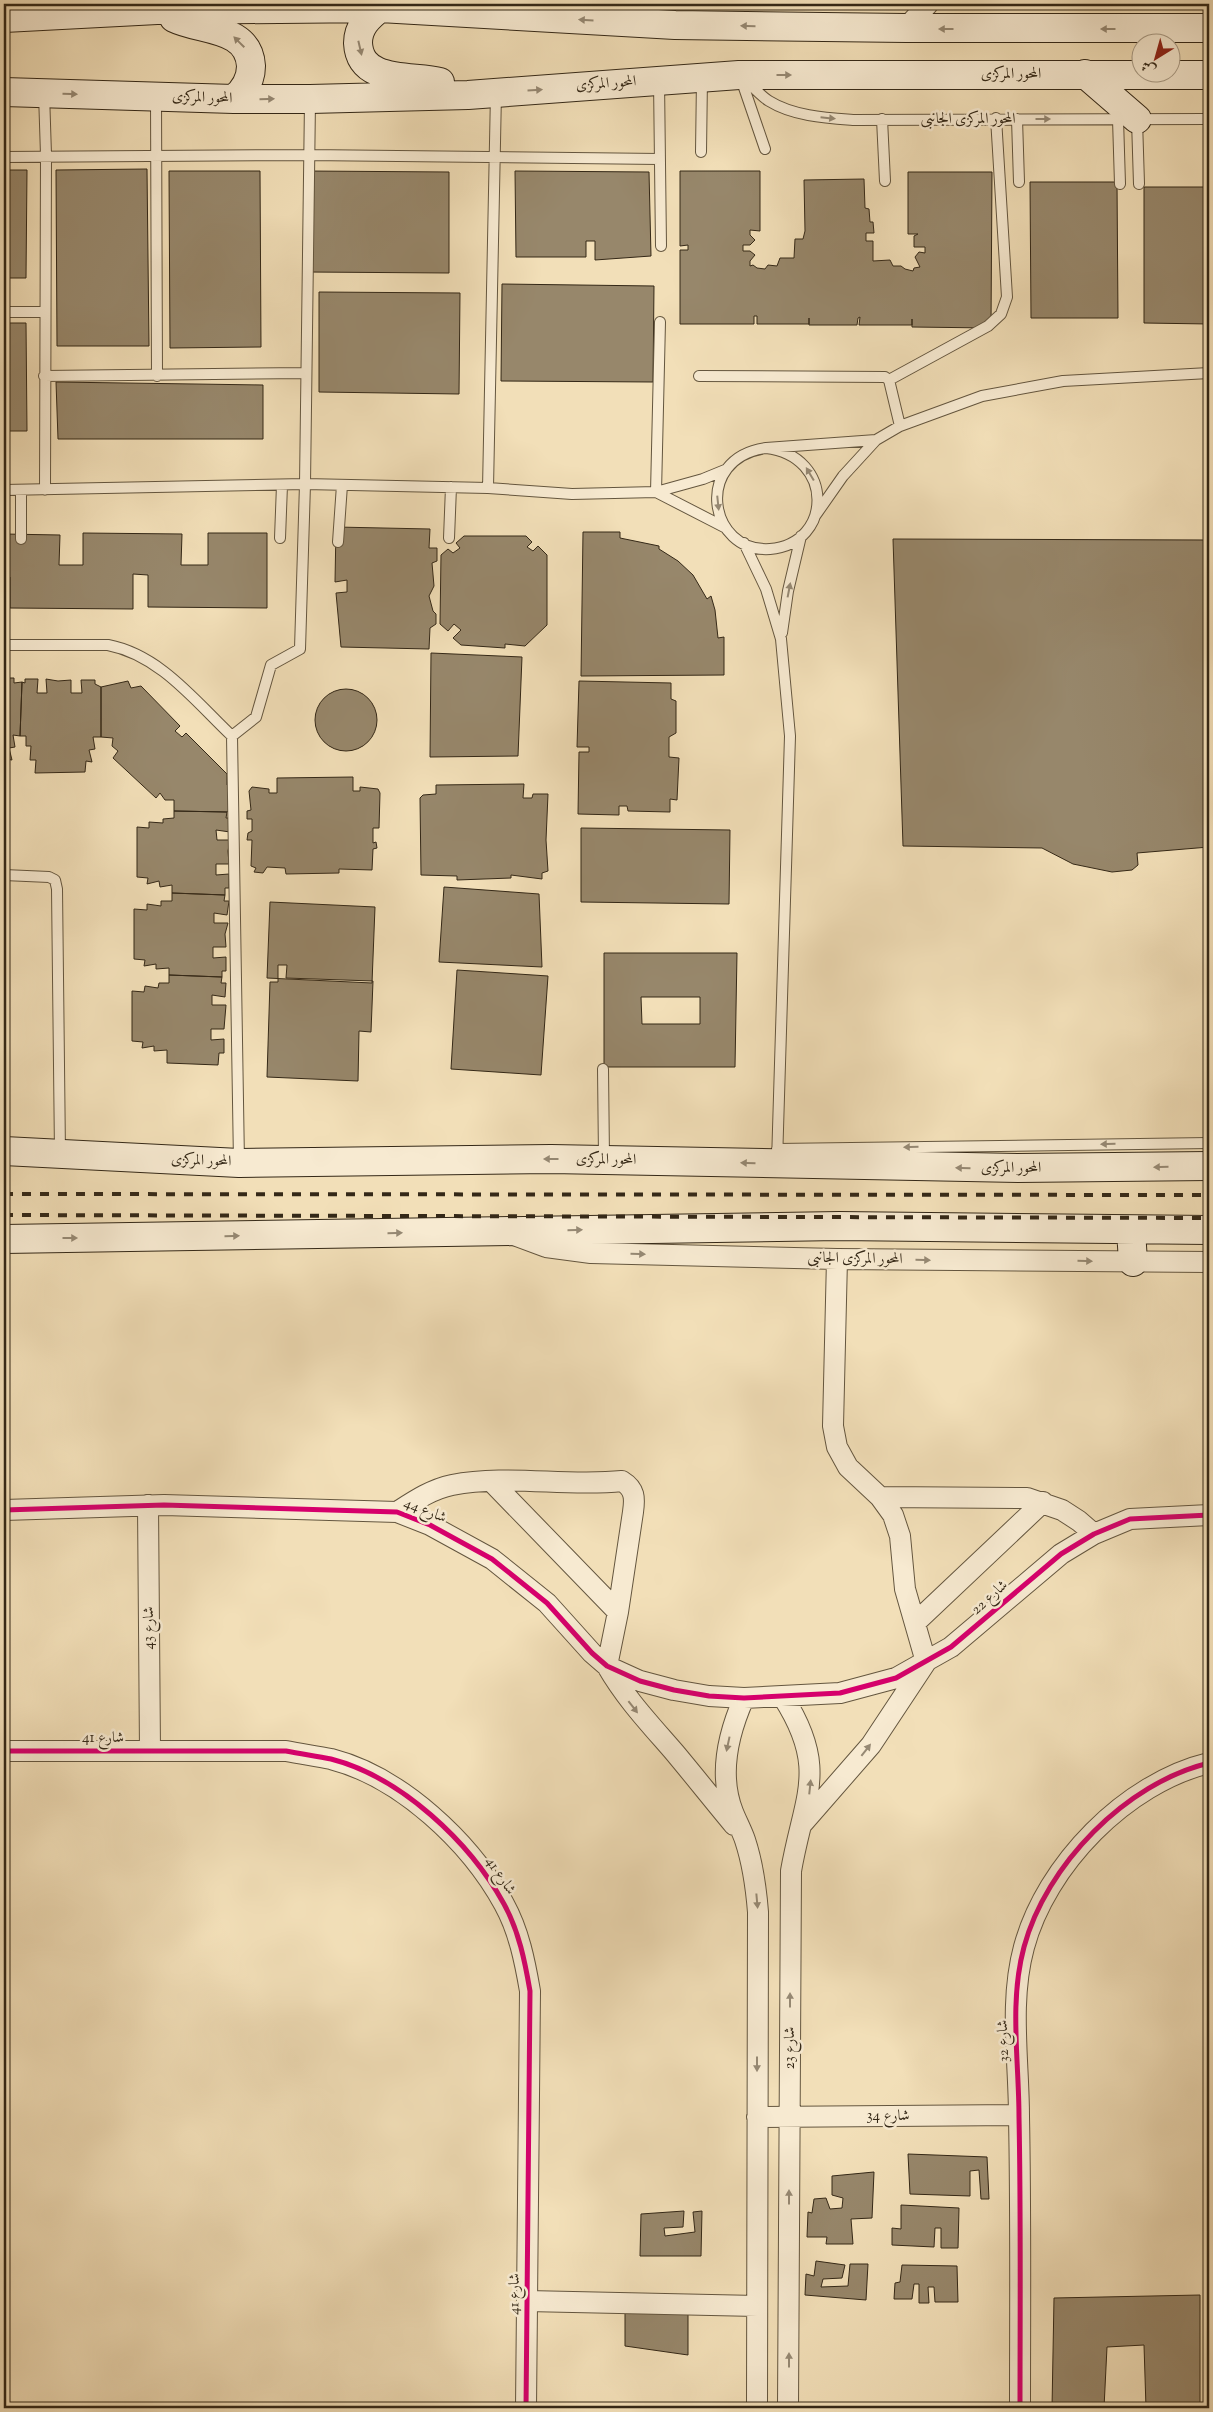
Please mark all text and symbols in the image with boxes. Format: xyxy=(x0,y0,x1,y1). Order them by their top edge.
one-way arrow xyxy=(577,16,593,24)
one-way arrow xyxy=(740,22,756,30)
one-way arrow xyxy=(937,24,953,32)
one-way arrow xyxy=(1100,25,1116,33)
north arrow xyxy=(1130,32,1180,82)
one-way arrow xyxy=(233,36,245,48)
one-way arrow xyxy=(356,41,364,56)
text: ش xyxy=(1138,55,1161,79)
street label: المحور المركزى xyxy=(981,64,1041,85)
street label: المحور المركزى xyxy=(575,71,637,97)
one-way arrow xyxy=(776,71,792,79)
one-way arrow xyxy=(527,85,543,93)
street label: المحور المركزى xyxy=(171,86,233,110)
one-way arrow xyxy=(62,90,78,98)
one-way arrow xyxy=(260,95,276,103)
street label: المحور المركزى الجانبى xyxy=(920,109,1016,130)
one-way arrow xyxy=(820,114,836,122)
one-way arrow xyxy=(1035,115,1051,123)
one-way arrow xyxy=(806,467,814,482)
one-way arrow xyxy=(714,496,722,512)
one-way arrow xyxy=(785,582,793,598)
one-way arrow xyxy=(1100,1140,1116,1148)
one-way arrow xyxy=(902,1143,918,1151)
street label: المحور المركزى xyxy=(170,1149,232,1173)
street label: المحور المركزى xyxy=(576,1149,636,1171)
one-way arrow xyxy=(542,1155,558,1163)
street label: المحور المركزى xyxy=(981,1158,1041,1179)
one-way arrow xyxy=(740,1159,756,1167)
one-way arrow xyxy=(955,1163,971,1171)
one-way arrow xyxy=(1152,1163,1168,1171)
one-way arrow xyxy=(567,1226,583,1234)
one-way arrow xyxy=(387,1229,403,1237)
one-way arrow xyxy=(225,1232,241,1240)
one-way arrow xyxy=(62,1234,78,1242)
street label: المحور المركزى الجانبى xyxy=(807,1248,903,1270)
one-way arrow xyxy=(630,1250,646,1258)
one-way arrow xyxy=(915,1256,931,1264)
one-way arrow xyxy=(1077,1257,1093,1265)
street label: شارع 44 xyxy=(400,1493,450,1530)
street label: شارع 22 xyxy=(967,1576,1014,1621)
street label: شارع 43 xyxy=(139,1607,161,1649)
one-way arrow xyxy=(628,1700,639,1713)
street label: شارع 41 xyxy=(82,1728,124,1750)
one-way arrow xyxy=(724,1736,732,1751)
one-way arrow xyxy=(861,1744,872,1757)
one-way arrow xyxy=(806,1779,814,1795)
street label: شارع 41 xyxy=(479,1853,520,1900)
one-way arrow xyxy=(753,1893,761,1909)
one-way arrow xyxy=(787,1991,795,2007)
street label: شارع 32 xyxy=(993,2019,1016,2063)
street label: شارع 23 xyxy=(780,2027,802,2069)
one-way arrow xyxy=(753,2056,761,2072)
street label: شارع 34 xyxy=(867,2106,909,2128)
one-way arrow xyxy=(785,2189,793,2205)
street label: شارع 41 xyxy=(504,2273,527,2315)
one-way arrow xyxy=(785,2351,793,2367)

